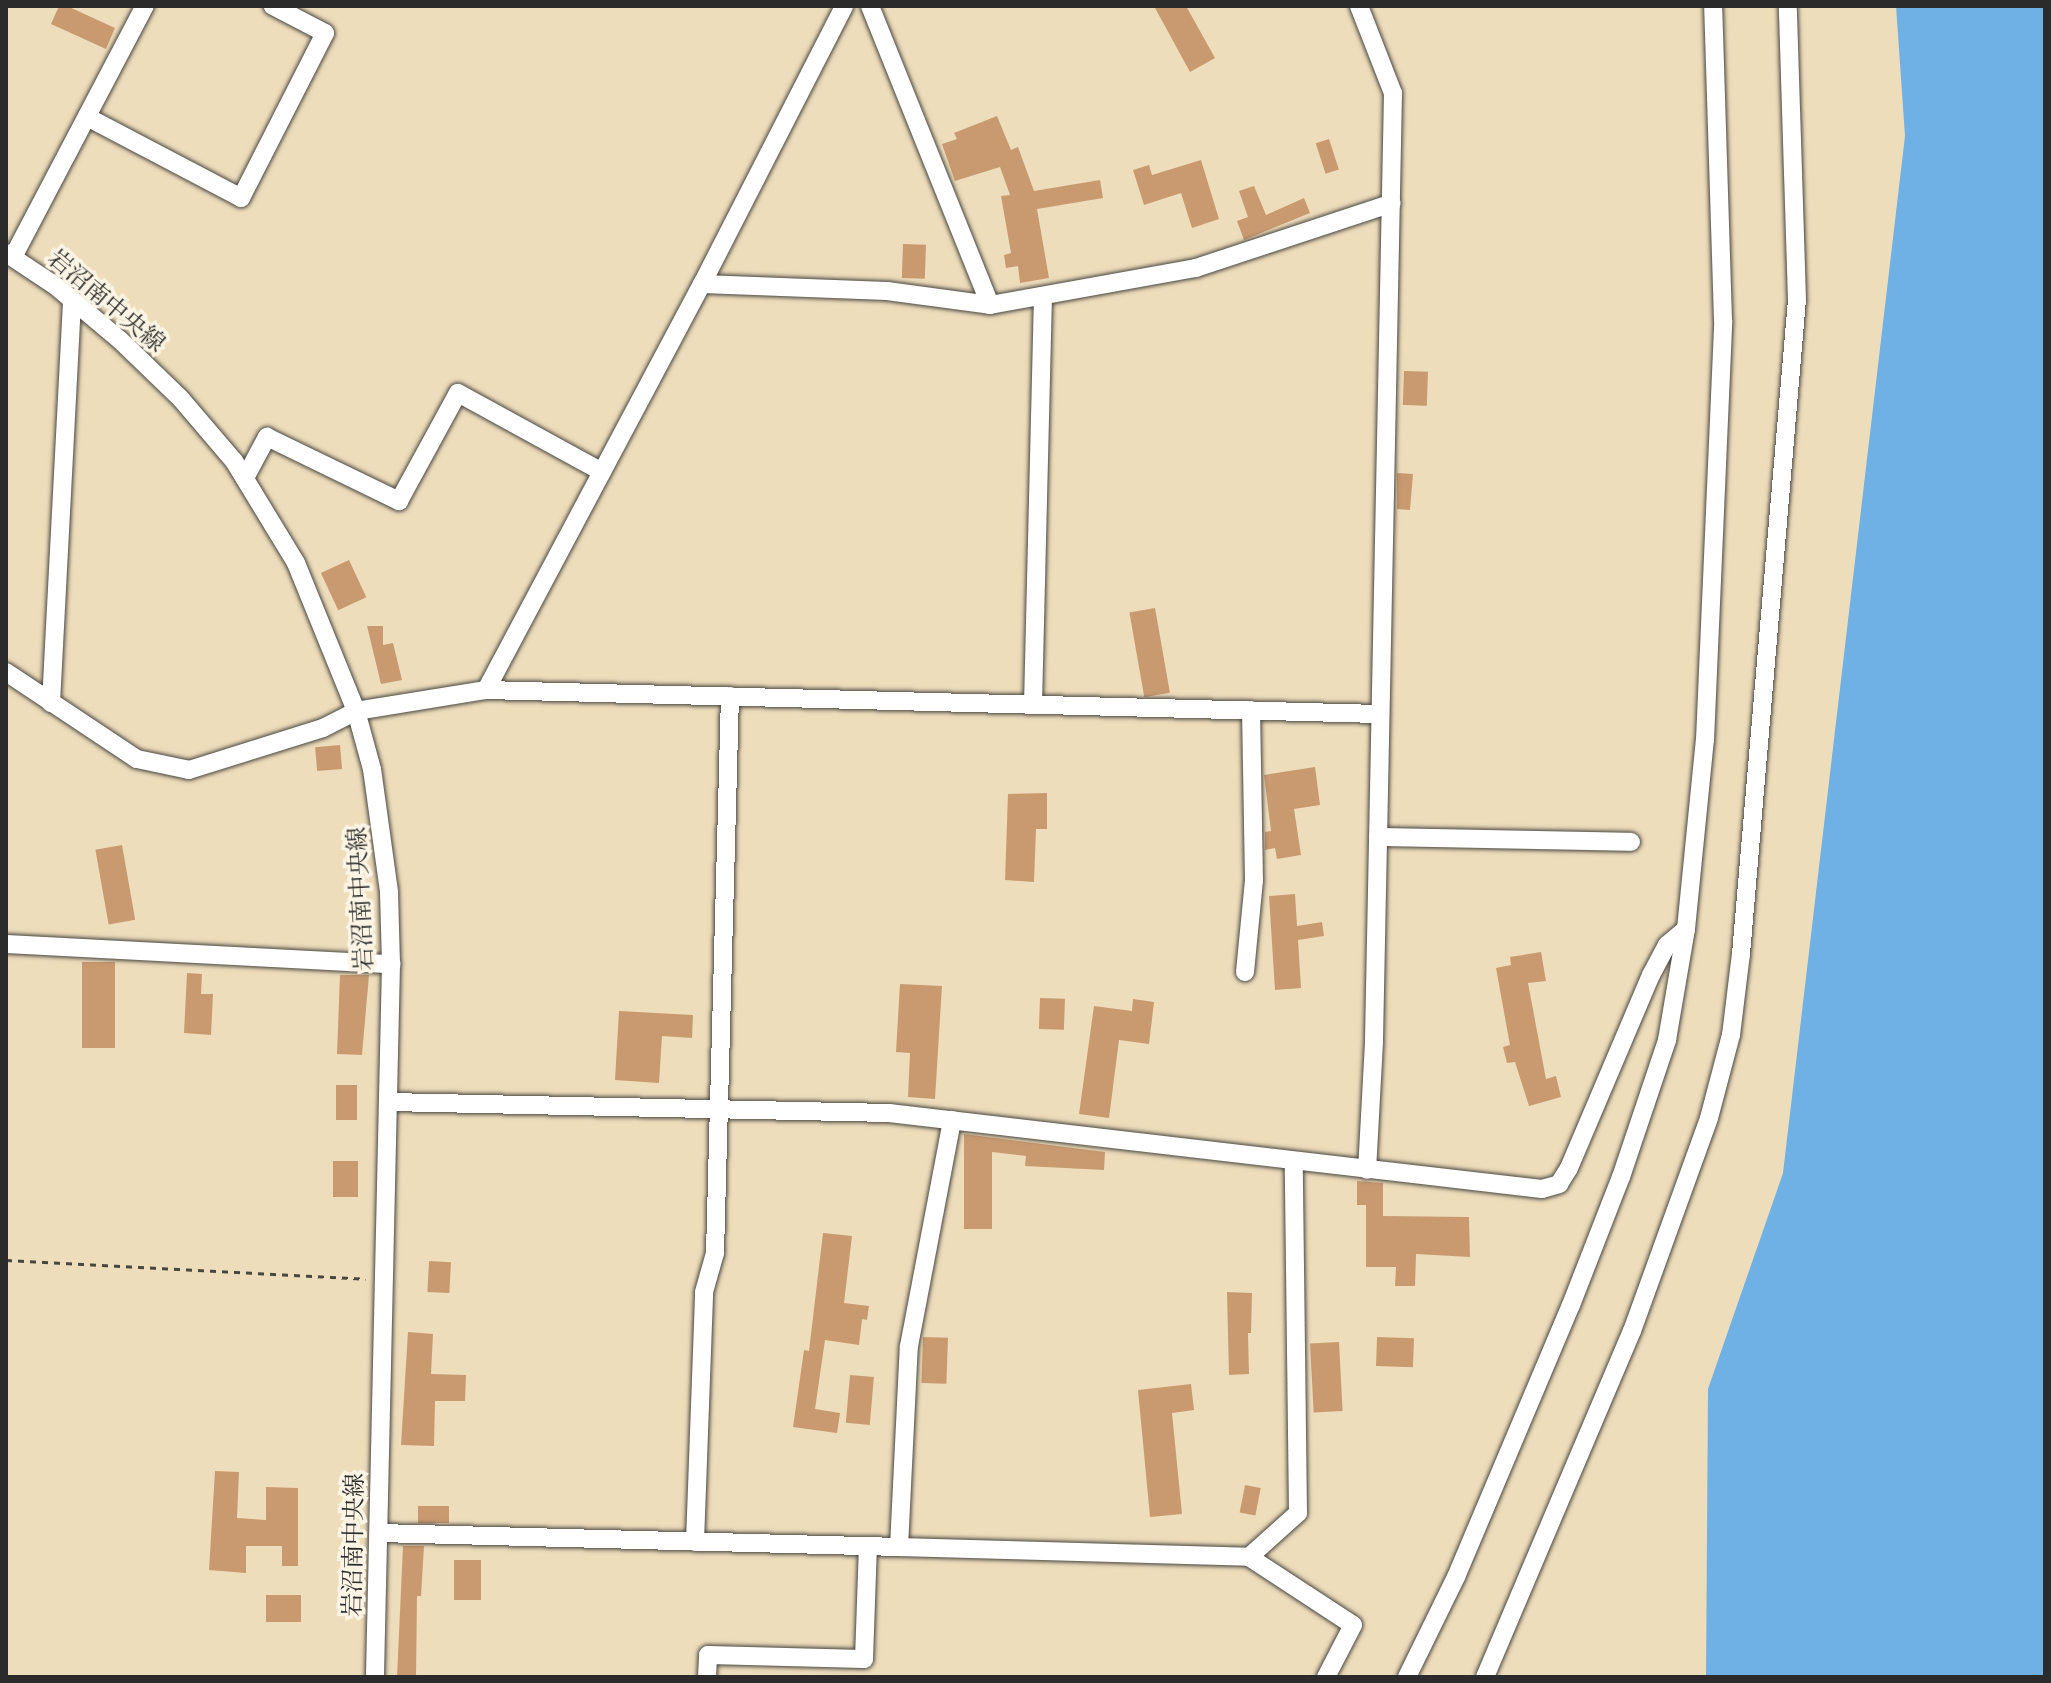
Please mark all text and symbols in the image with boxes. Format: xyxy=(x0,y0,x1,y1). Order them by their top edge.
street label: 岩沼南中央線 xyxy=(42,244,170,358)
street label: 岩沼南中央線 xyxy=(343,826,379,972)
street label: 岩沼南中央線 xyxy=(338,1473,370,1617)

